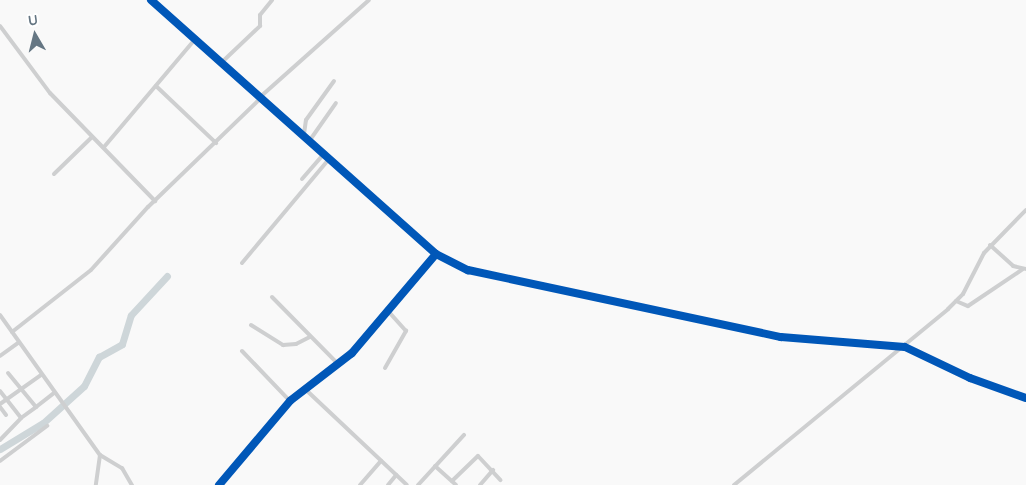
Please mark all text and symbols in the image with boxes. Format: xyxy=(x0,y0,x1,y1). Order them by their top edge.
north arrow xyxy=(10,10,60,60)
text: U xyxy=(27,11,39,30)

